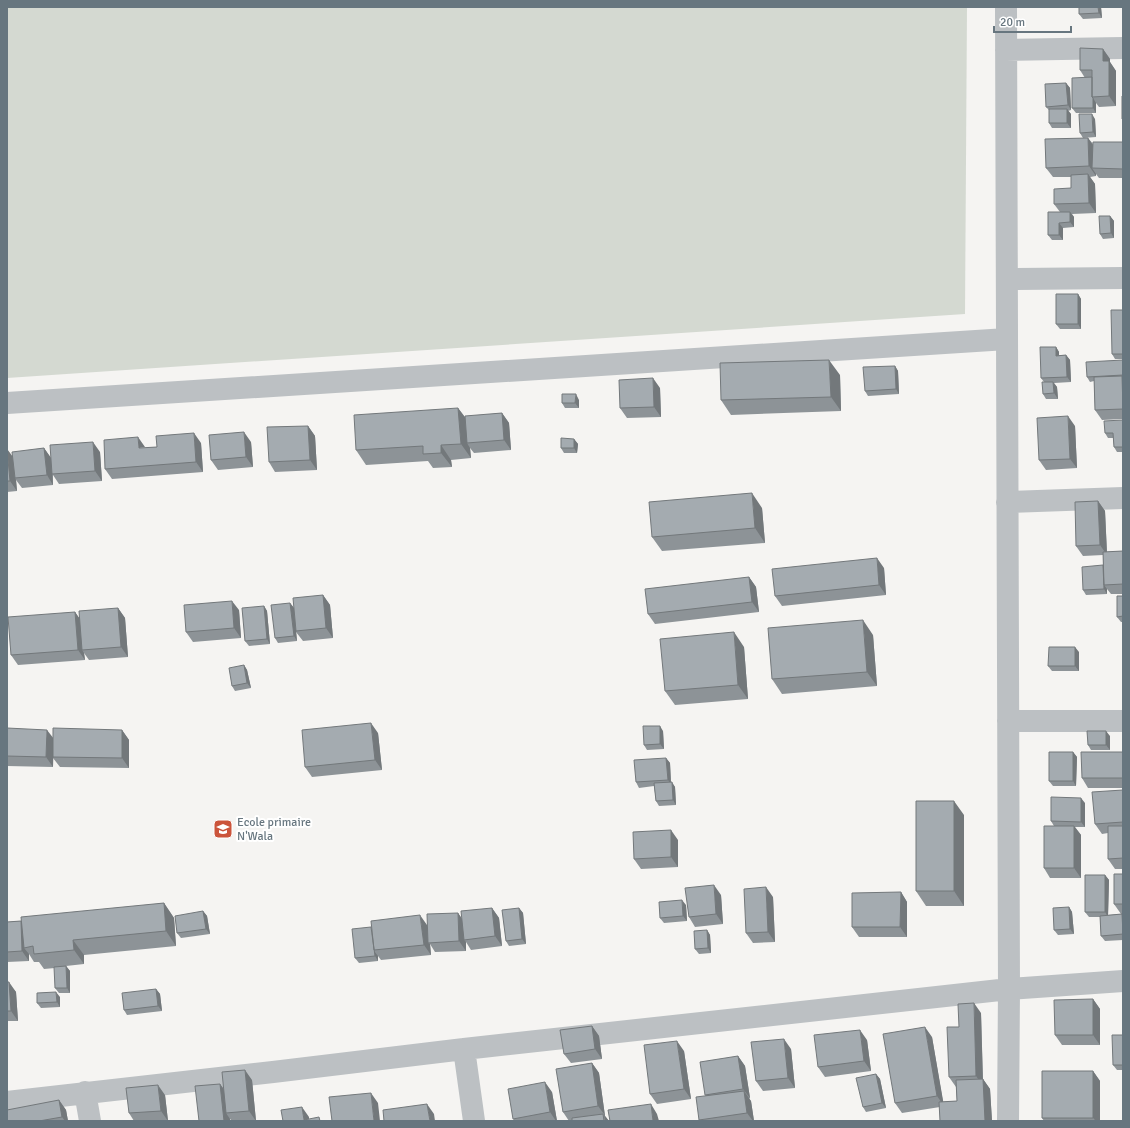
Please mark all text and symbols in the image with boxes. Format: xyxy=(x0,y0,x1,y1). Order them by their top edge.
scale bar xyxy=(994,8,1071,34)
text: 20 m xyxy=(1000,15,1025,30)
place label: Ecole primaire N'Wala xyxy=(237,815,311,844)
school or university icon: Ecole primaire N'Wala xyxy=(212,818,234,840)

